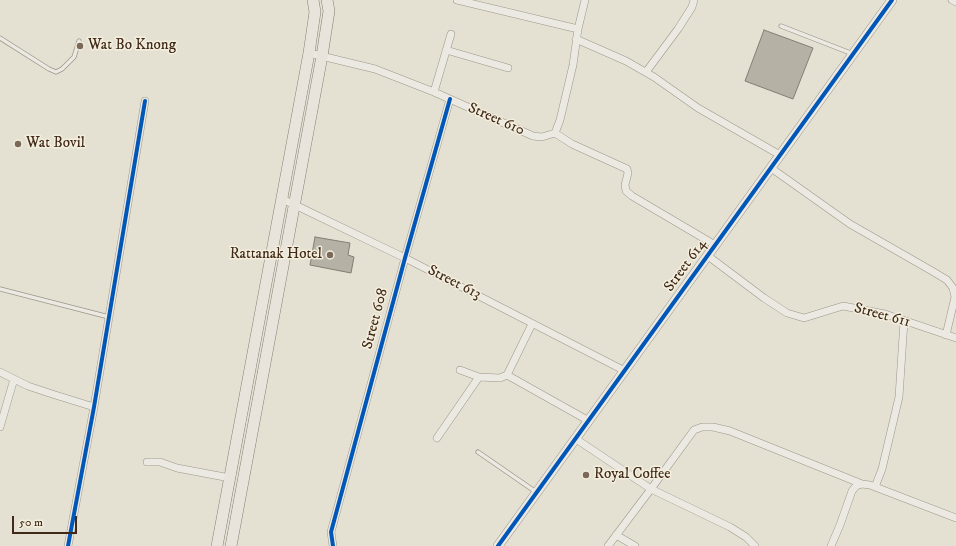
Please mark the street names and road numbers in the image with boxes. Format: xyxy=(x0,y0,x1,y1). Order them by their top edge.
street label: Street 610 xyxy=(465,100,527,140)
street label: Street 614 xyxy=(661,236,711,296)
street label: Street 613 xyxy=(424,262,484,304)
street label: Street 608 xyxy=(359,287,393,351)
street label: Street 611 xyxy=(852,300,912,332)

